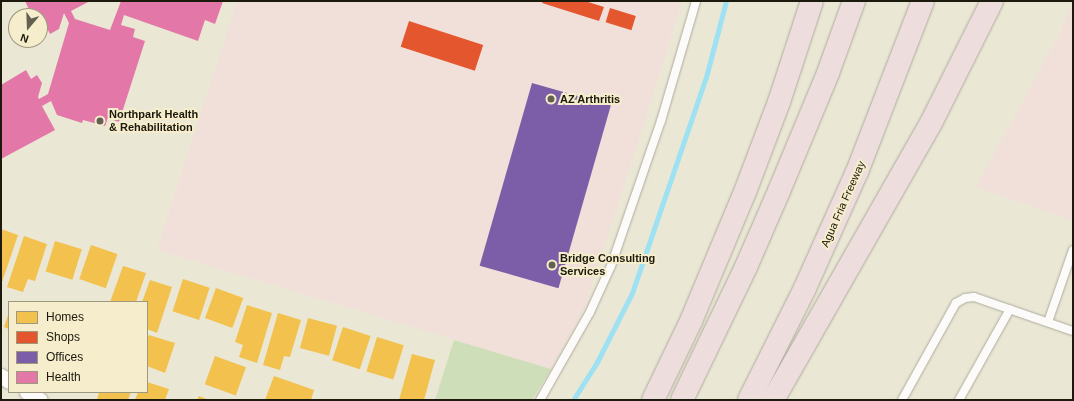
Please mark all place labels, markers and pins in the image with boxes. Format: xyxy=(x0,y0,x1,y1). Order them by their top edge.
place label: AZ Arthritis xyxy=(560,92,620,106)
marker: AZ Arthritis xyxy=(545,93,557,105)
place label: Northpark Health & Rehabilitation xyxy=(109,108,198,134)
marker: Northpark Health & Rehabilitation xyxy=(94,115,106,127)
place label: Bridge Consulting Services xyxy=(560,252,655,278)
marker: Bridge Consulting Services xyxy=(547,260,557,270)

